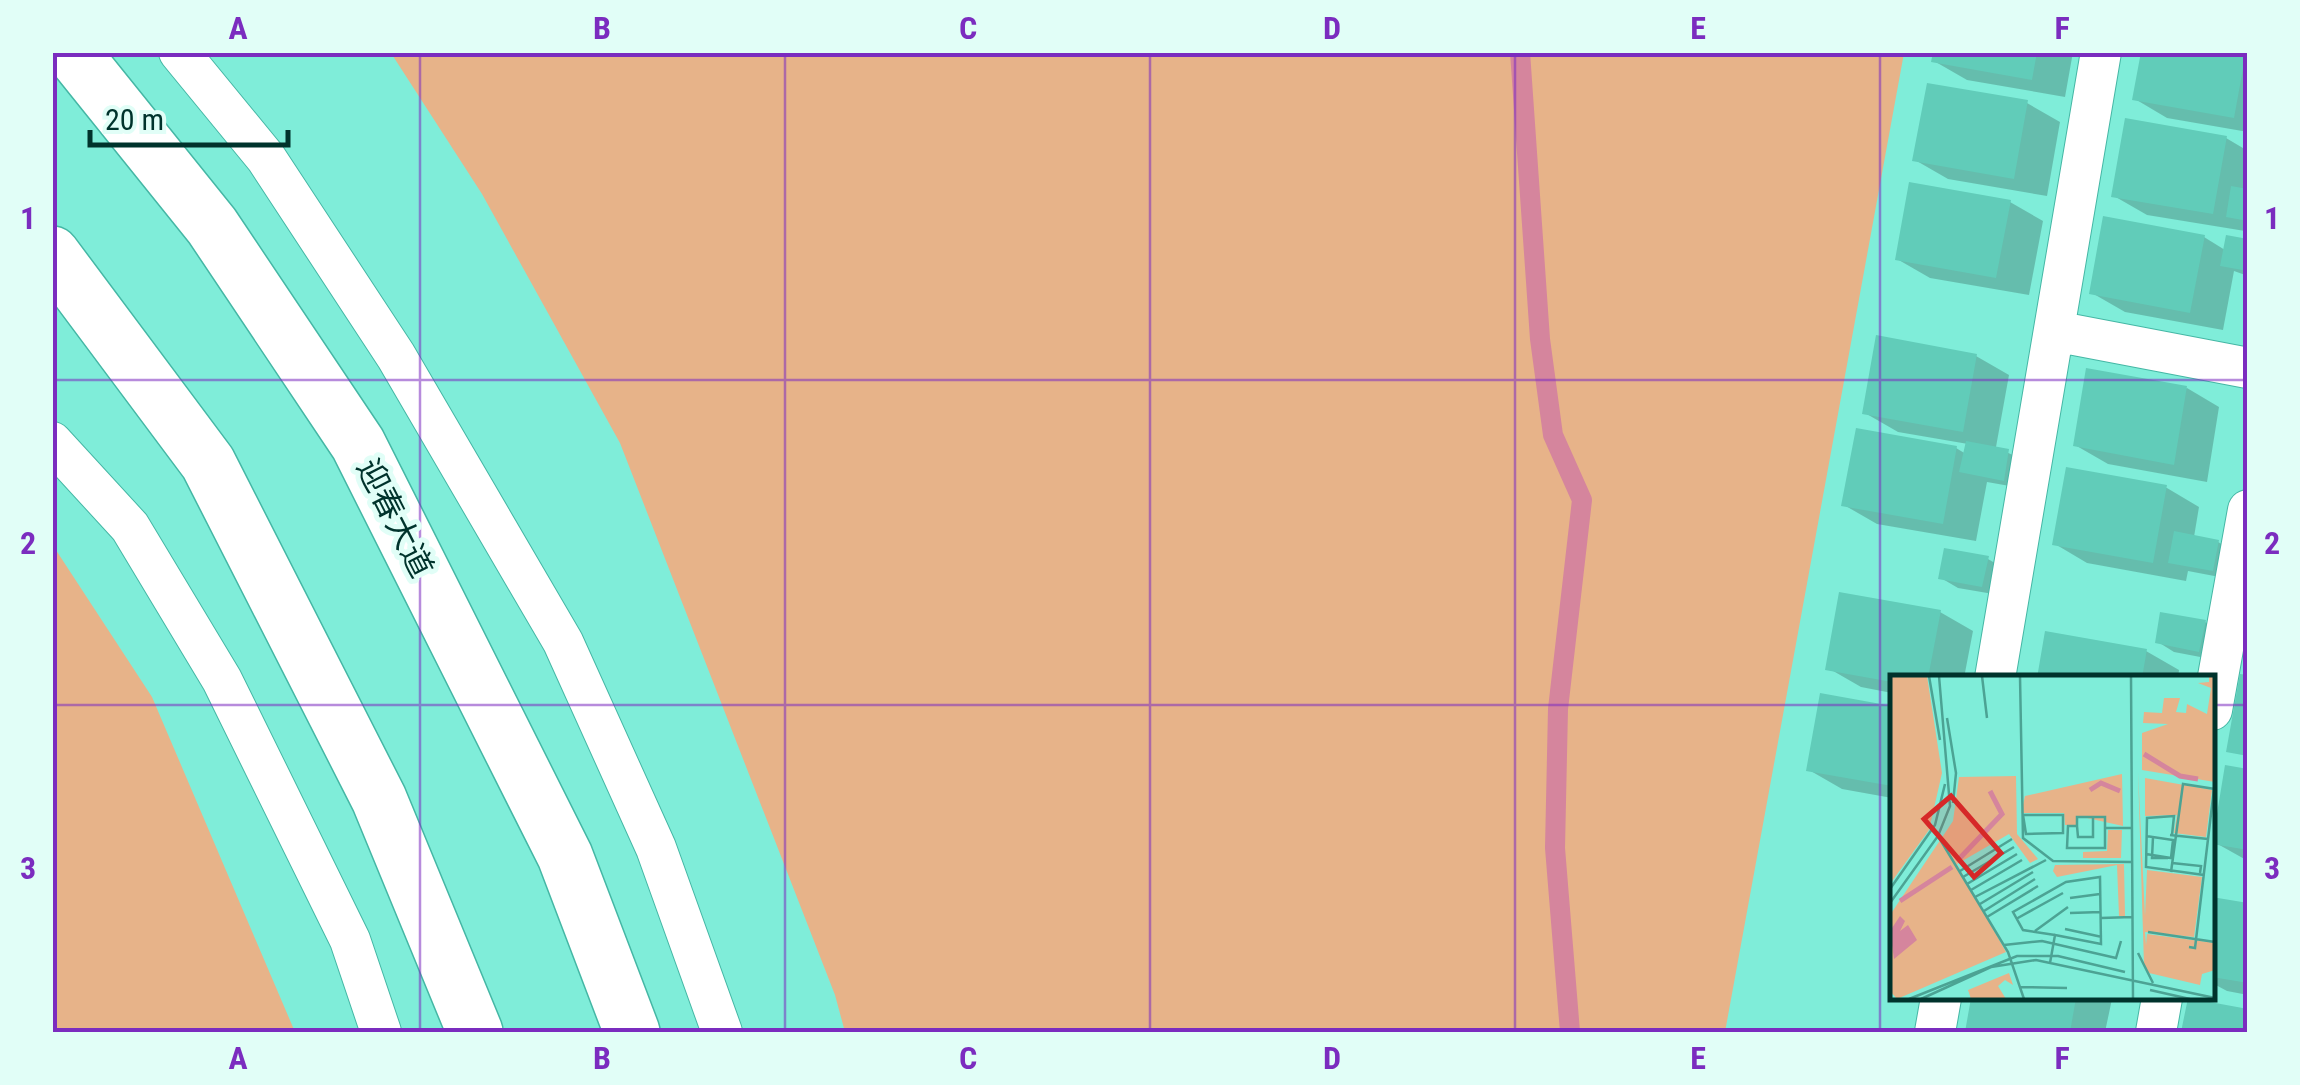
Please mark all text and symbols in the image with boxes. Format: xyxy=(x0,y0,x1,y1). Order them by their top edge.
text: A xyxy=(228,9,248,47)
text: B xyxy=(593,9,611,47)
text: C xyxy=(959,9,977,47)
text: D xyxy=(1323,9,1341,47)
text: E xyxy=(1690,9,1706,47)
text: F xyxy=(2054,9,2070,47)
scale bar xyxy=(90,85,288,147)
text: 20 m xyxy=(105,102,164,137)
text: 1 xyxy=(20,199,36,237)
text: 1 xyxy=(2264,199,2280,237)
street label: 迎春大道 xyxy=(349,452,441,584)
text: 2 xyxy=(20,524,36,562)
text: 2 xyxy=(2264,524,2280,562)
inset map xyxy=(1890,675,2215,1000)
text: 3 xyxy=(20,849,36,887)
text: 3 xyxy=(2264,849,2280,887)
text: A xyxy=(228,1039,248,1077)
text: B xyxy=(593,1039,611,1077)
text: C xyxy=(959,1039,977,1077)
text: D xyxy=(1323,1039,1341,1077)
text: E xyxy=(1690,1039,1706,1077)
text: F xyxy=(2054,1039,2070,1077)

